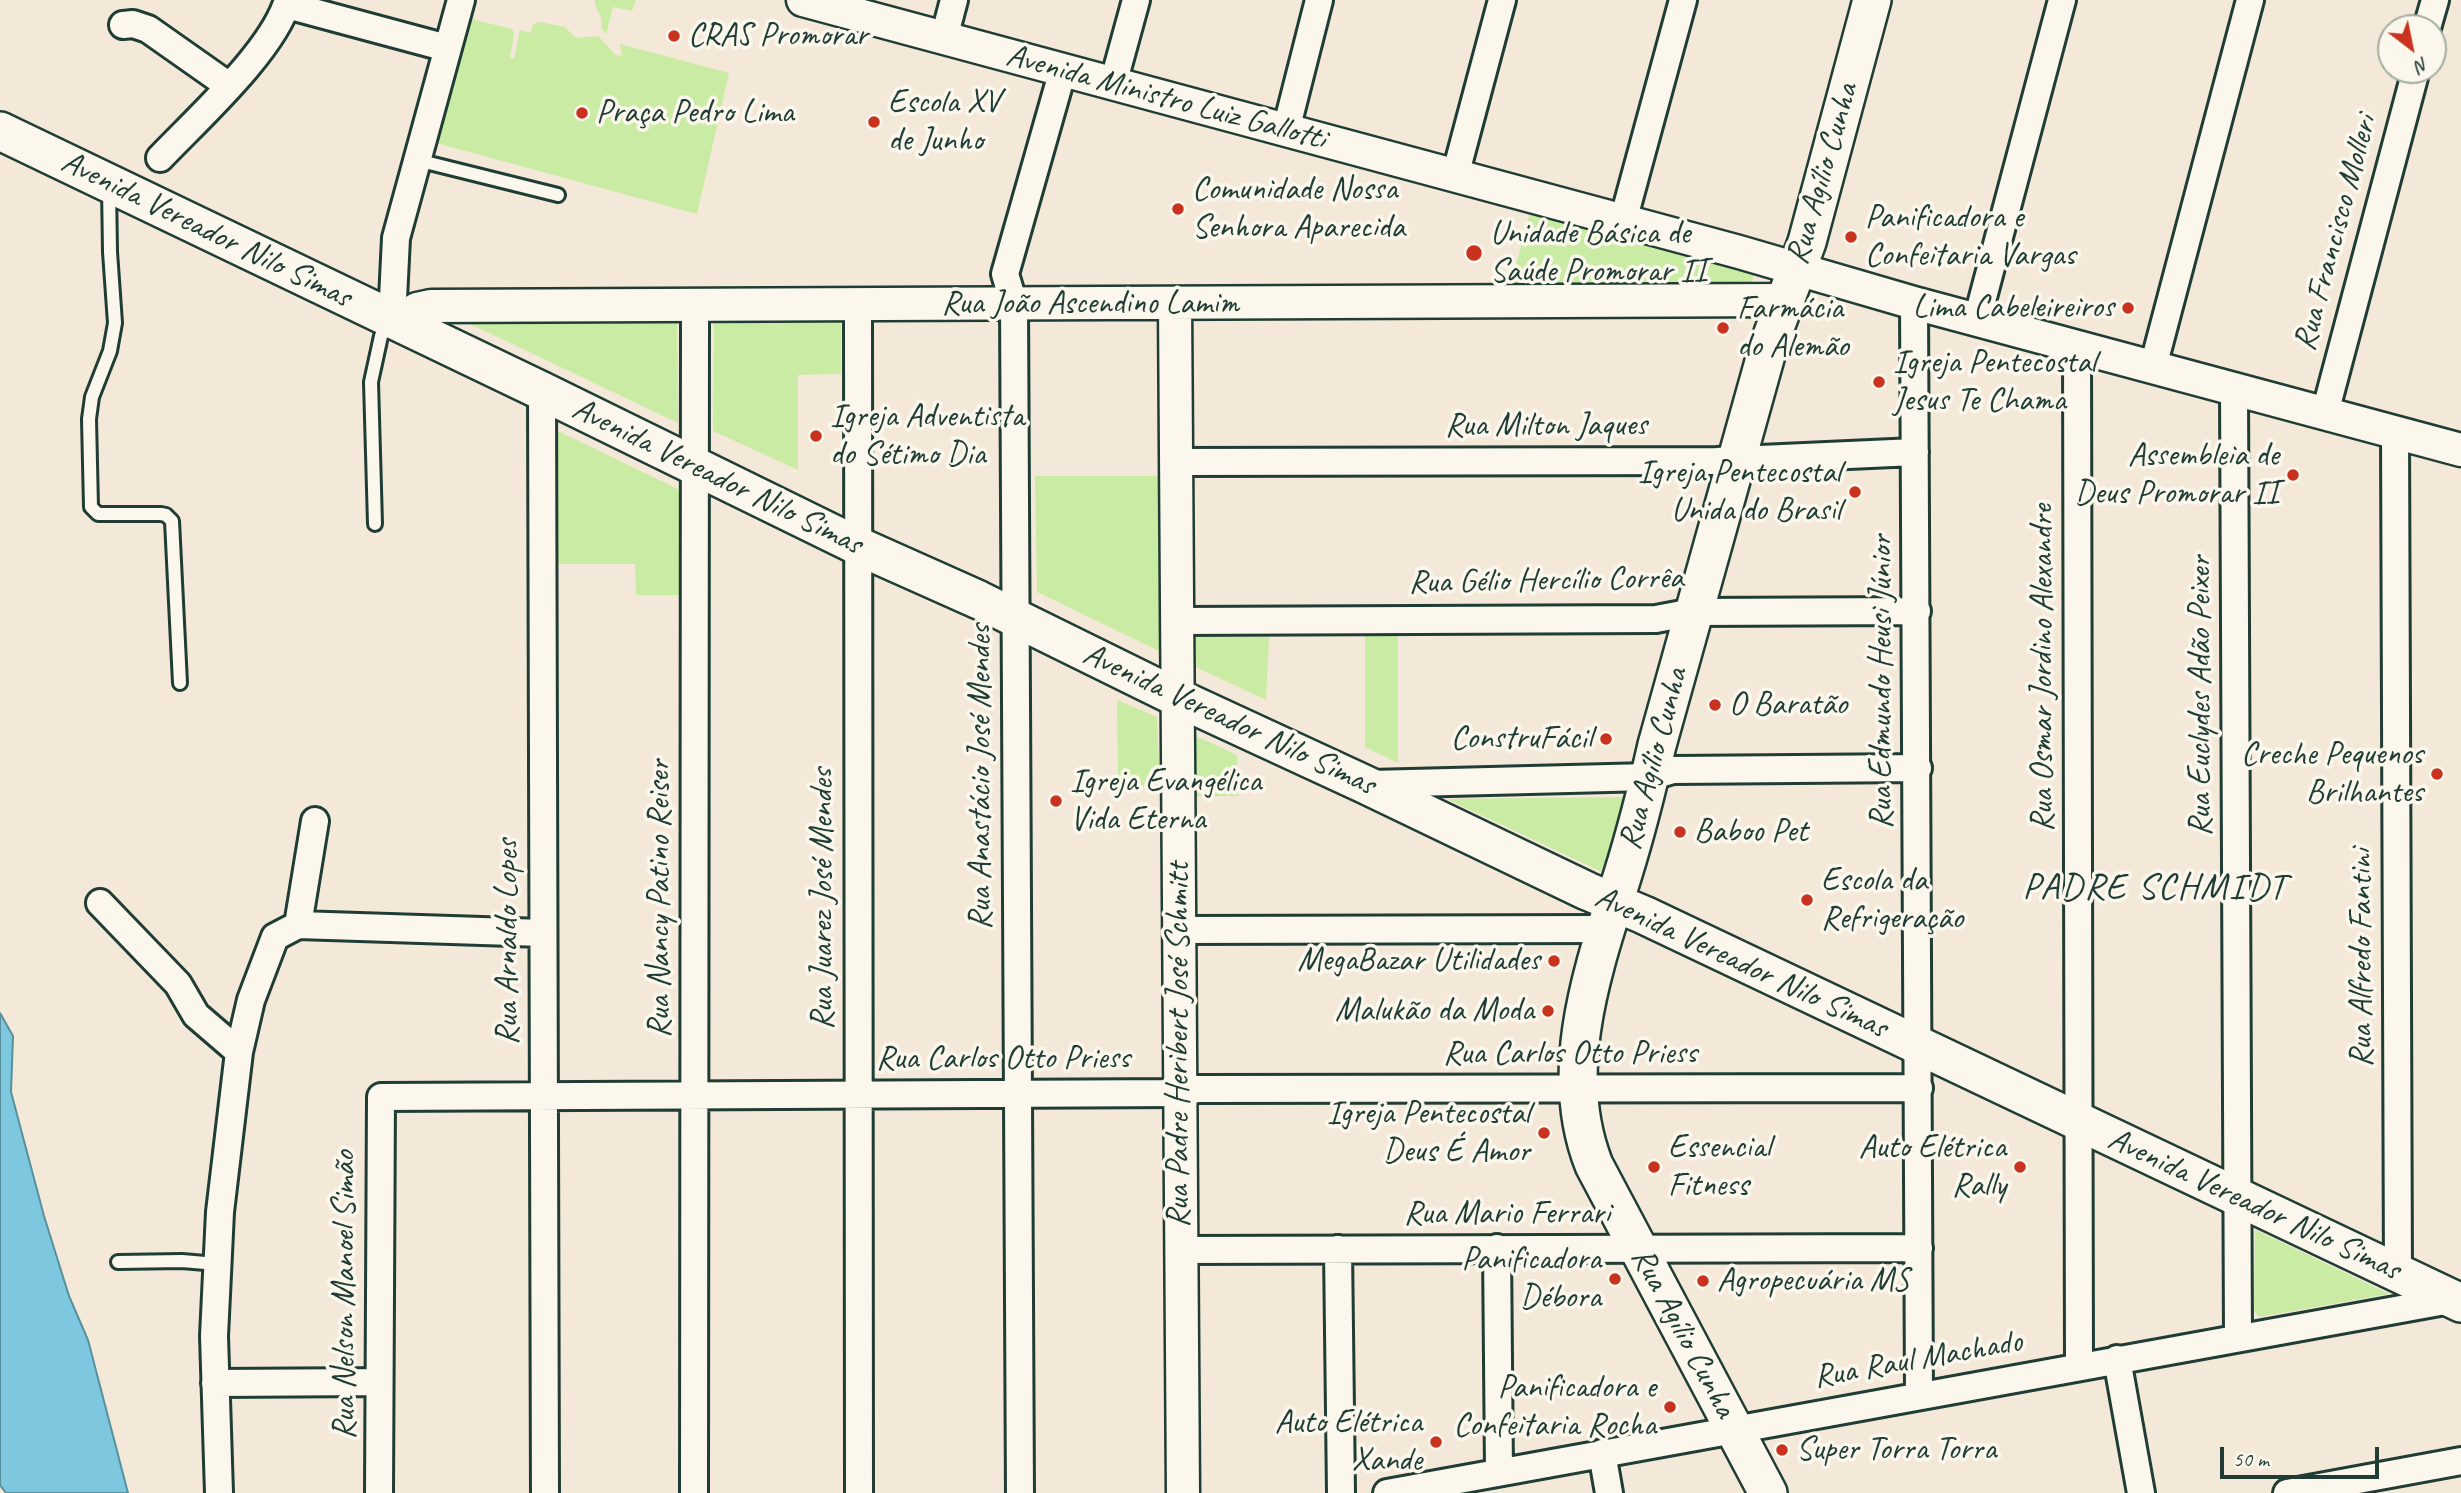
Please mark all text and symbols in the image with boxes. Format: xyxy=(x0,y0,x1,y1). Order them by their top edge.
north arrow xyxy=(2377,14,2447,84)
place label: CRAS Promorar xyxy=(688,16,868,56)
marker: CRAS Promorar xyxy=(666,28,682,44)
street label: Avenida Ministro Luiz Gallotti xyxy=(1002,36,1330,160)
text: N xyxy=(2411,52,2433,78)
street label: Rua Agílio Cunha xyxy=(1778,79,1868,269)
place label: Escola XV de Junho xyxy=(888,83,1000,161)
place label: Praça Pedro Lima xyxy=(596,93,794,133)
marker: Praça Pedro Lima xyxy=(574,105,590,121)
street label: Rua Francisco Molleri xyxy=(2286,111,2386,355)
marker: Escola XV de Junho xyxy=(866,114,882,130)
street label: Avenida Vereador Nilo Simas xyxy=(55,143,357,317)
place label: Comunidade Nossa Senhora Aparecida xyxy=(1192,170,1405,248)
place label: Panificadora e Confeitaria Vargas xyxy=(1865,198,2076,276)
marker: Comunidade Nossa Senhora Aparecida xyxy=(1170,201,1186,217)
place label: Unidade Básica de Saúde Promorar II xyxy=(1490,214,1707,292)
marker: Panificadora e Confeitaria Vargas xyxy=(1843,229,1859,245)
marker: Unidade Básica de Saúde Promorar II xyxy=(1464,243,1484,263)
street label: Rua João Ascendino Lamim xyxy=(941,284,1239,324)
place label: Lima Cabeleireiros xyxy=(1913,288,2114,328)
place label: Farmácia do Alemão xyxy=(1737,289,1849,367)
marker: Lima Cabeleireiros xyxy=(2120,300,2136,316)
marker: Farmácia do Alemão xyxy=(1715,320,1731,336)
place label: Igreja Pentecostal Jesus Te Chama xyxy=(1893,343,2096,421)
marker: Igreja Pentecostal Jesus Te Chama xyxy=(1871,374,1887,390)
street label: Avenida Vereador Nilo Simas xyxy=(566,390,868,564)
place label: Igreja Adventista do Sétimo Dia xyxy=(830,397,1024,475)
street label: Rua Milton Jaques xyxy=(1445,406,1647,446)
marker: Igreja Adventista do Sétimo Dia xyxy=(808,428,824,444)
place label: Assembleia de Deus Promorar II xyxy=(2074,436,2279,514)
place label: Igreja Pentecostal Unida do Brasil xyxy=(1638,453,1841,531)
marker: Assembleia de Deus Promorar II xyxy=(2285,467,2301,483)
marker: Igreja Pentecostal Unida do Brasil xyxy=(1847,484,1863,500)
street label: Rua Osmar Jordino Alexandre xyxy=(2023,504,2063,832)
street label: Rua Edmundo Heusi Júnior xyxy=(1862,535,1902,829)
street label: Rua Euclydes Adão Peixer xyxy=(2181,556,2221,836)
street label: Rua Gélio Hercílio Corrêa xyxy=(1408,559,1684,603)
street label: Rua Anastácio José Mendes xyxy=(961,624,1001,930)
street label: Avenida Vereador Nilo Simas xyxy=(1077,635,1381,805)
street label: Rua Agílio Cunha xyxy=(1611,664,1697,854)
place label: O Baratão xyxy=(1729,685,1847,725)
marker: O Baratão xyxy=(1707,697,1723,713)
place label: ConstruFácil xyxy=(1451,719,1592,759)
marker: ConstruFácil xyxy=(1598,731,1614,747)
place label: Creche Pequenos Brilhantes xyxy=(2241,735,2423,813)
street label: Rua Nancy Patino Reiser xyxy=(640,760,680,1038)
place label: Igreja Evangélica Vida Eterna xyxy=(1070,762,1261,840)
marker: Creche Pequenos Brilhantes xyxy=(2429,766,2445,782)
street label: Rua Juarez José Mendes xyxy=(803,768,843,1030)
marker: Igreja Evangélica Vida Eterna xyxy=(1048,793,1064,809)
place label: Baboo Pet xyxy=(1694,812,1808,852)
marker: Baboo Pet xyxy=(1672,824,1688,840)
street label: Rua Arnaldo Lopes xyxy=(488,839,528,1045)
street label: Rua Alfredo Fantini xyxy=(2342,849,2382,1067)
place label: Escola da Refrigeração xyxy=(1821,861,1963,939)
street label: Rua Padre Heribert José Schmitt xyxy=(1159,862,1199,1228)
district label: PADRE SCHMIDT xyxy=(2025,866,2285,910)
street label: Avenida Vereador Nilo Simas xyxy=(1589,878,1893,1048)
marker: Escola da Refrigeração xyxy=(1799,892,1815,908)
place label: MegaBazar Utilidades xyxy=(1297,941,1540,981)
marker: MegaBazar Utilidades xyxy=(1546,953,1562,969)
place label: Malukão da Moda xyxy=(1335,991,1534,1031)
marker: Malukão da Moda xyxy=(1540,1003,1556,1019)
street label: Rua Carlos Otto Priess xyxy=(1443,1034,1697,1074)
street label: Rua Carlos Otto Priess xyxy=(876,1039,1130,1079)
place label: Igreja Pentecostal Deus É Amor xyxy=(1327,1094,1530,1172)
street label: Avenida Vereador Nilo Simas xyxy=(2102,1120,2406,1290)
marker: Igreja Pentecostal Deus É Amor xyxy=(1536,1125,1552,1141)
place label: Essencial Fitness xyxy=(1668,1128,1771,1206)
place label: Auto Elétrica Rally xyxy=(1859,1128,2006,1206)
street label: Rua Nelson Manoel Simão xyxy=(325,1150,365,1440)
marker: Essencial Fitness xyxy=(1646,1159,1662,1175)
marker: Auto Elétrica Rally xyxy=(2012,1159,2028,1175)
street label: Rua Mario Ferrari xyxy=(1404,1194,1610,1234)
place label: Panificadora Débora xyxy=(1462,1240,1601,1318)
street label: Rua Agílio Cunha xyxy=(1622,1241,1744,1425)
place label: Agropecuária MS xyxy=(1717,1261,1909,1301)
marker: Panificadora Débora xyxy=(1607,1271,1623,1287)
marker: Agropecuária MS xyxy=(1695,1273,1711,1289)
street label: Rua Raul Machado xyxy=(1811,1322,2025,1398)
place label: Panificadora e Confeitaria Rocha xyxy=(1454,1368,1656,1446)
marker: Panificadora e Confeitaria Rocha xyxy=(1662,1399,1678,1415)
place label: Auto Elétrica Xande xyxy=(1275,1403,1422,1481)
place label: Super Torra Torra xyxy=(1796,1430,1996,1470)
marker: Auto Elétrica Xande xyxy=(1428,1434,1444,1450)
scale bar xyxy=(2223,1434,2382,1478)
marker: Super Torra Torra xyxy=(1774,1442,1790,1458)
text: 50 m xyxy=(2233,1446,2269,1472)

